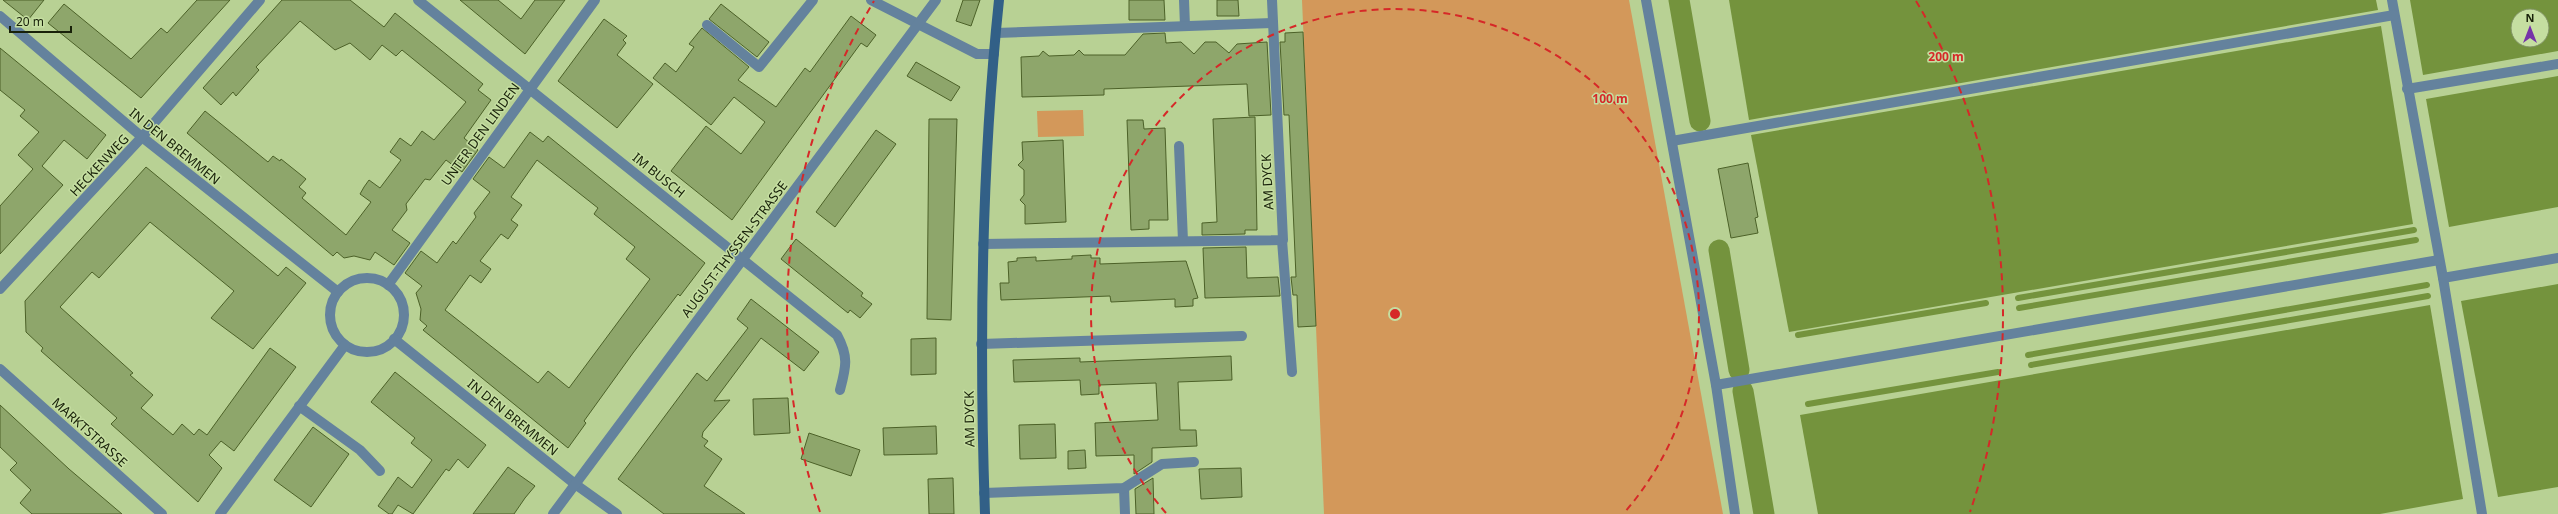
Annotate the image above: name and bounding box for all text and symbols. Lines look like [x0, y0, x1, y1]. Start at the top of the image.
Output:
scale bar [10, 8, 71, 34]
north arrow [2510, 8, 2550, 48]
text: N [2526, 10, 2534, 25]
text: 20 m [16, 13, 44, 30]
text: 200 m [1928, 48, 1964, 65]
street label: UNTER DEN LINDEN [437, 79, 523, 189]
text: 100 m [1592, 90, 1628, 107]
street label: IN DEN BREMMEN [126, 104, 224, 188]
street label: HECKENWEG [65, 130, 133, 200]
street label: IM BUSCH [629, 148, 689, 202]
street label: AM DYCK [1256, 153, 1277, 211]
street label: AUGUST-THYSSEN-STRASSE [677, 177, 791, 321]
centre of rings [1388, 307, 1402, 321]
street label: IN DEN BREMMEN [464, 375, 562, 459]
street label: AM DYCK [959, 390, 978, 447]
street label: MARKTSTRASSE [48, 393, 132, 471]

